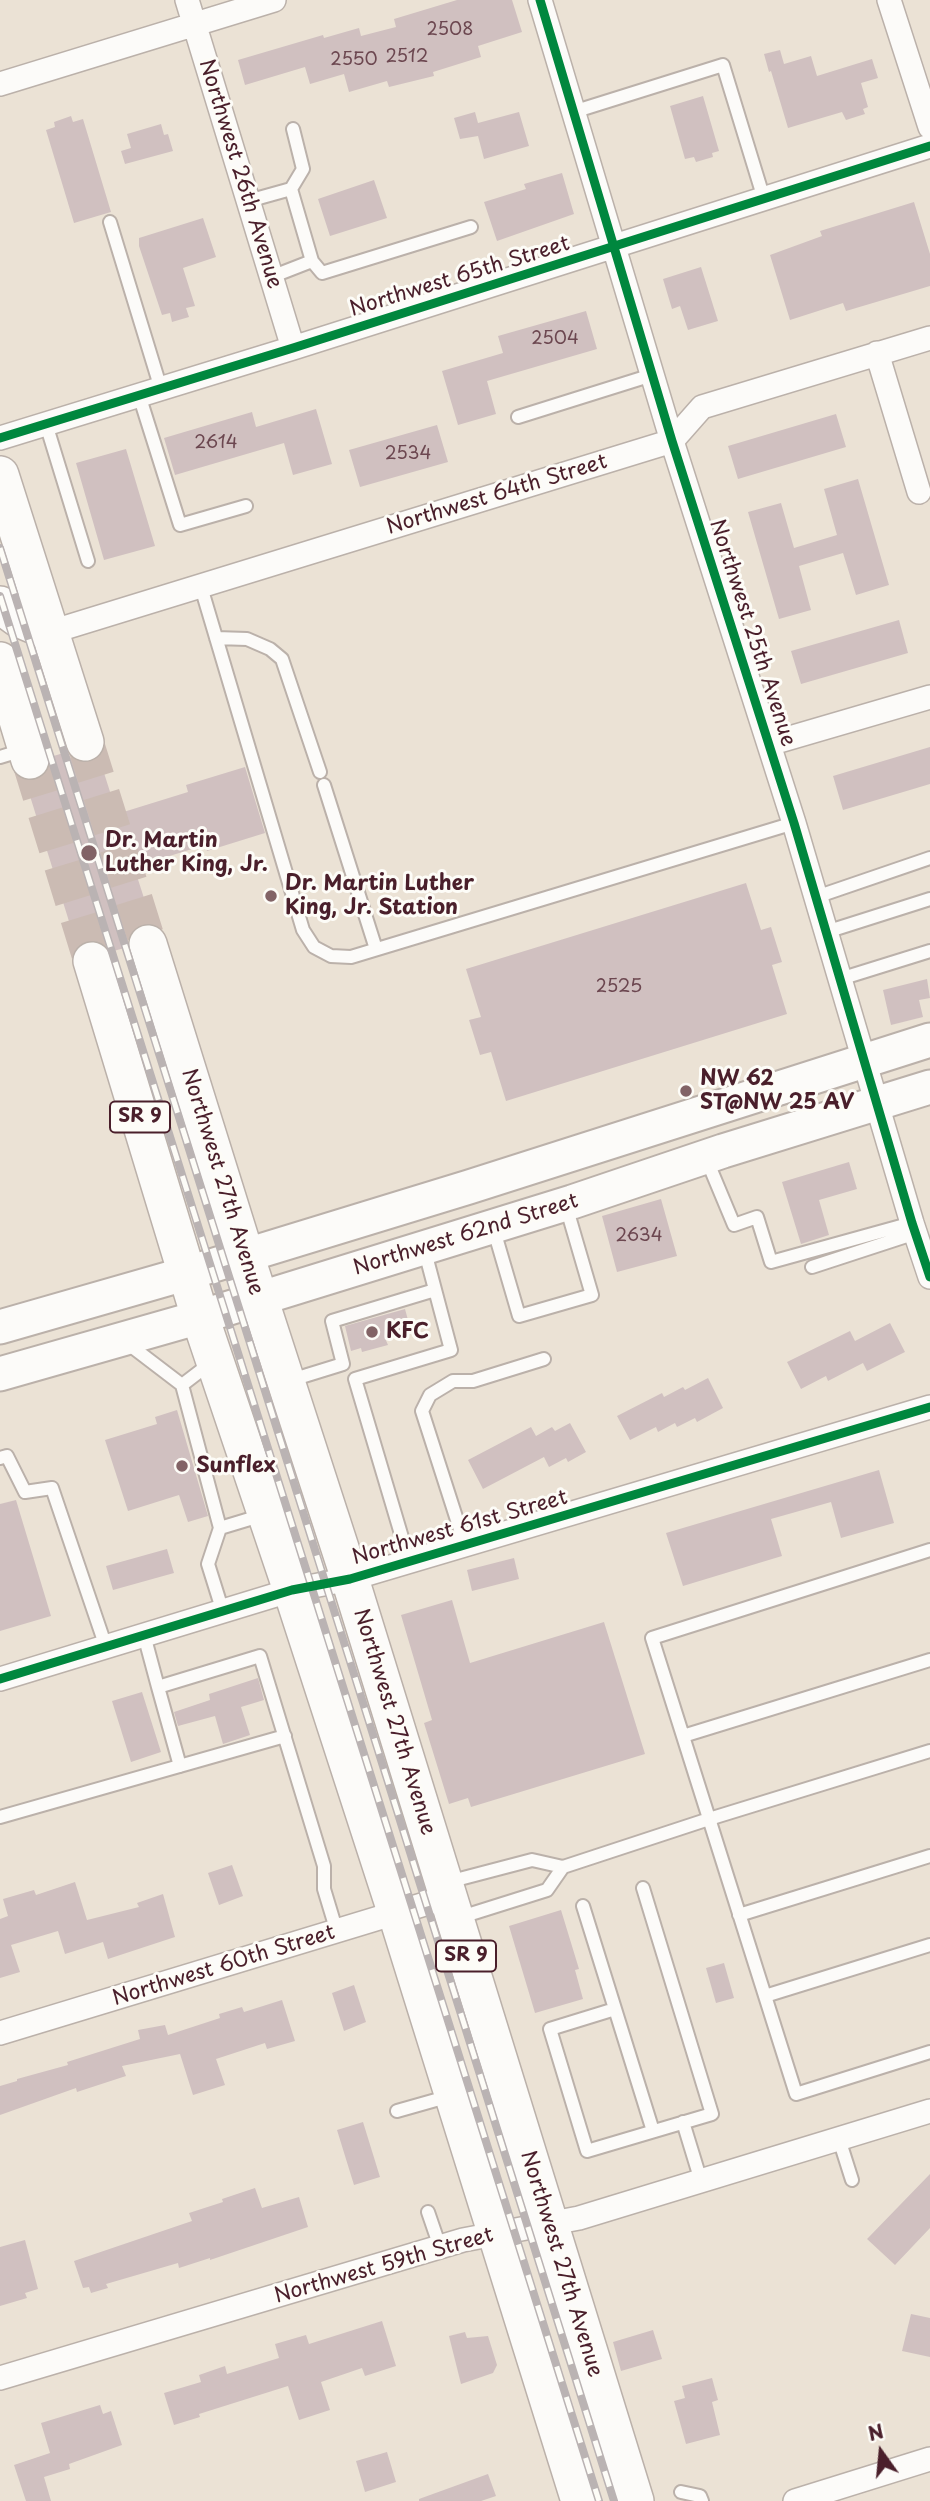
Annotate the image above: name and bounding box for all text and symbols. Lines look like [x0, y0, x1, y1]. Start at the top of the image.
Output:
house number: 2508 [427, 19, 473, 41]
house number: 2512 [385, 46, 429, 68]
house number: 2550 [330, 49, 378, 71]
street label: Northwest 26th Avenue [193, 56, 287, 292]
street label: Northwest 65th Street [347, 232, 573, 322]
house number: 2504 [531, 328, 579, 350]
house number: 2614 [194, 432, 238, 454]
house number: 2534 [385, 443, 431, 465]
street label: Northwest 64th Street [384, 449, 610, 541]
street label: Northwest 25th Avenue [703, 516, 801, 750]
place label: Dr. Martin Luther King, Jr. [105, 828, 268, 878]
marker: Dr. Martin Luther King, Jr. [79, 843, 99, 863]
place label: Dr. Martin Luther King, Jr. Station [285, 871, 474, 921]
marker: Dr. Martin Luther King, Jr. Station [263, 888, 279, 904]
house number: 2525 [596, 976, 642, 998]
street label: Northwest 27th Avenue [176, 1066, 268, 1298]
place label: NW 62 ST@NW 25 AV [700, 1066, 854, 1116]
marker: NW 62 ST@NW 25 AV [678, 1083, 694, 1099]
road number: SR 9 [110, 1102, 170, 1133]
street label: Northwest 62nd Street [350, 1189, 582, 1281]
house number: 2634 [615, 1225, 663, 1247]
place label: KFC [386, 1319, 429, 1345]
marker: KFC [364, 1324, 380, 1340]
place label: Sunflex [196, 1453, 275, 1479]
marker: Sunflex [174, 1458, 190, 1474]
street label: Northwest 61st Street [349, 1485, 571, 1571]
street label: Northwest 27th Avenue [348, 1606, 440, 1838]
street label: Northwest 60th Street [110, 1920, 338, 2012]
road number: SR 9 [436, 1940, 496, 1972]
street label: Northwest 27th Avenue [515, 2148, 607, 2380]
street label: Northwest 59th Street [272, 2223, 496, 2309]
text: N [865, 2416, 886, 2447]
north arrow [846, 2417, 916, 2487]

